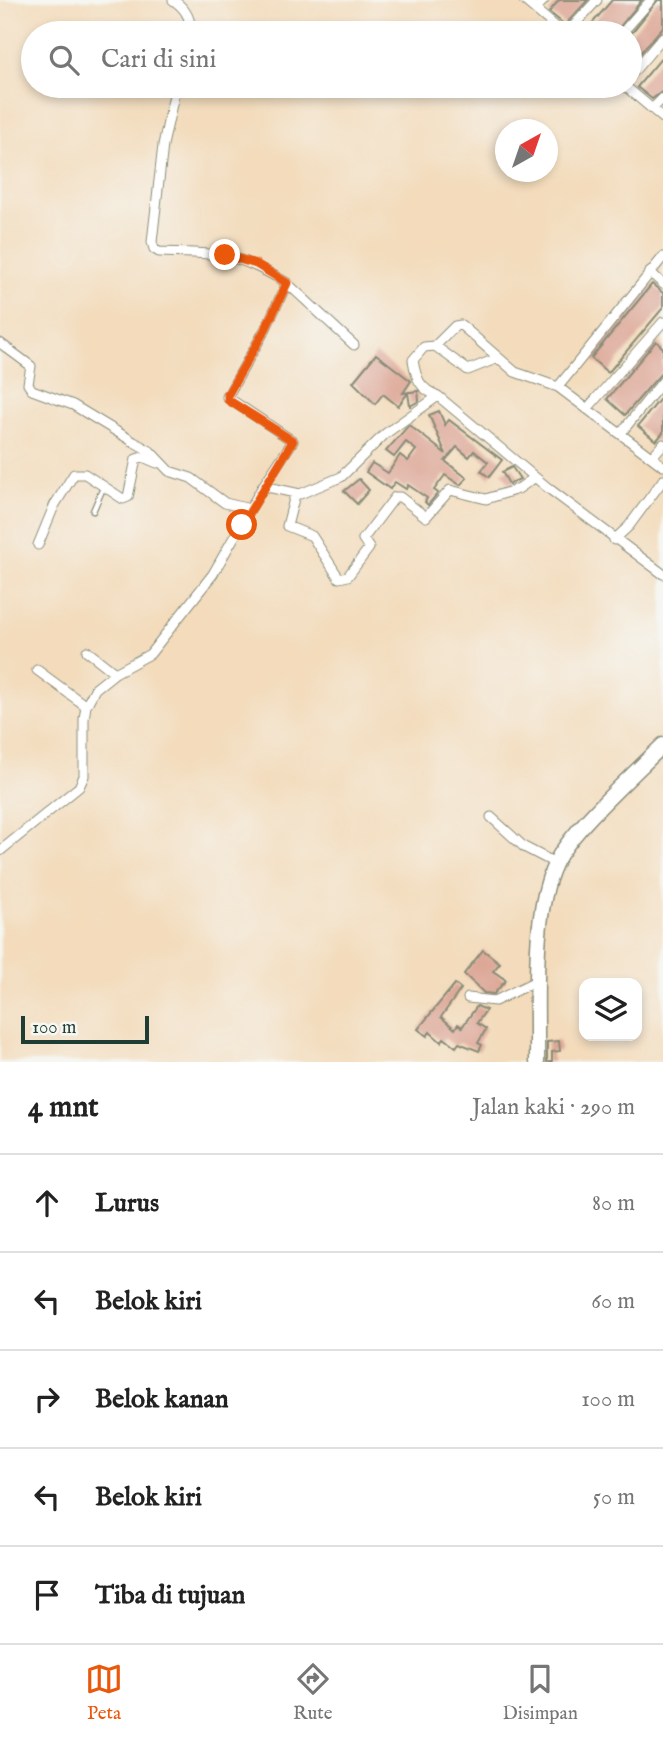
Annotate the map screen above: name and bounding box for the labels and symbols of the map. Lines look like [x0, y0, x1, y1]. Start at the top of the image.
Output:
north arrow [495, 119, 558, 182]
route end [209, 239, 240, 270]
route start [226, 509, 257, 540]
scale bar [21, 1013, 149, 1045]

